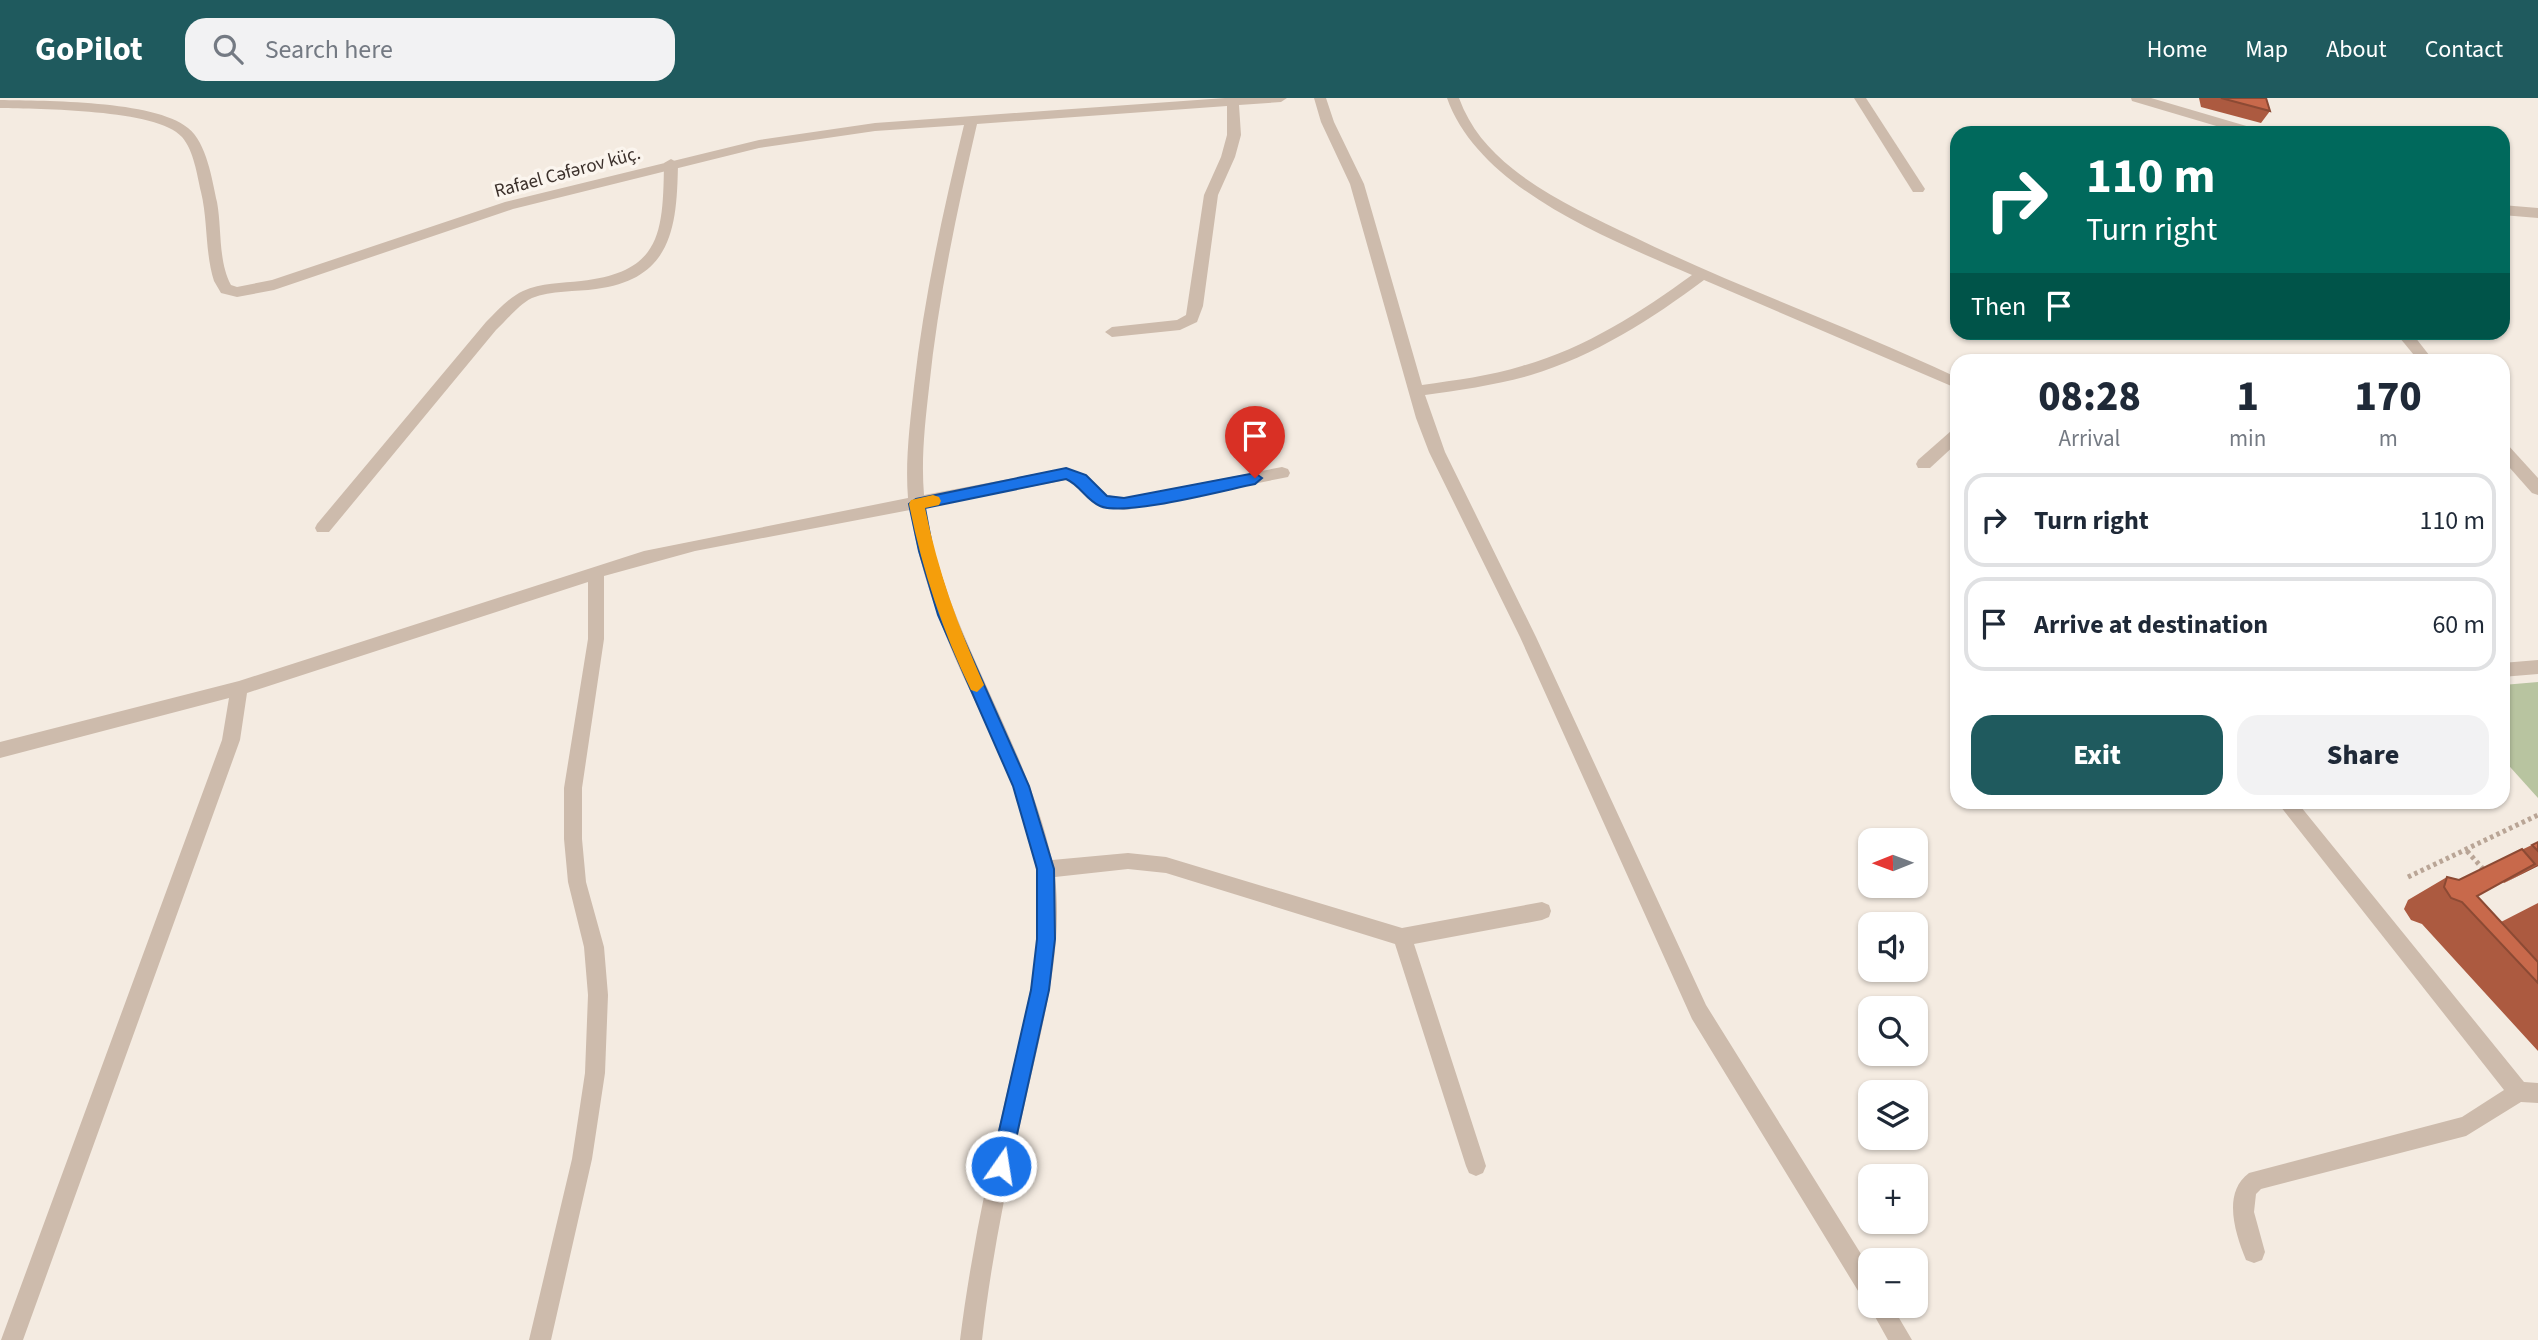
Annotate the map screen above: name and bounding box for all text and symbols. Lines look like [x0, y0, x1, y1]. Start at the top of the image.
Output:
search box [185, 18, 675, 81]
text: GoPilot [35, 26, 143, 73]
icon: search [209, 30, 247, 68]
text: Search here [265, 31, 393, 68]
text: Home [2147, 32, 2207, 67]
text: Map [2245, 32, 2288, 67]
text: About [2326, 32, 2387, 67]
text: Contact [2425, 32, 2503, 67]
street label: Rafael Cəfərov küç. [491, 140, 644, 205]
text: 110 m [2086, 142, 2215, 212]
icon: right [1971, 154, 2062, 245]
text: Turn right [2086, 207, 2217, 253]
icon: arrive [2040, 287, 2078, 325]
text: Then [1971, 288, 2026, 325]
text: 08:28 [2038, 367, 2141, 427]
text: 1 [2236, 367, 2259, 427]
text: 170 [2355, 367, 2422, 427]
pin [1225, 406, 1285, 478]
icon: arrive [1236, 417, 1274, 455]
text: Arrival [2059, 422, 2120, 455]
text: min [2229, 422, 2266, 455]
text: m [2379, 422, 2398, 455]
icon: right [1975, 501, 2013, 539]
text: Turn right [2034, 502, 2149, 539]
text: 110 m [2419, 502, 2485, 539]
icon: arrive [1975, 605, 2013, 643]
text: Arrive at destination [2034, 606, 2268, 643]
text: 60 m [2432, 606, 2485, 643]
button: Exit [1971, 715, 2223, 795]
button: Share [2237, 715, 2489, 795]
north arrow [1858, 828, 1928, 898]
map controls [1858, 828, 1928, 1318]
button: sound [1858, 912, 1928, 982]
button: search [1858, 996, 1928, 1066]
button: layers [1858, 1080, 1928, 1150]
position arrow [964, 1129, 1038, 1203]
button: + [1858, 1164, 1928, 1234]
button: − [1858, 1248, 1928, 1318]

